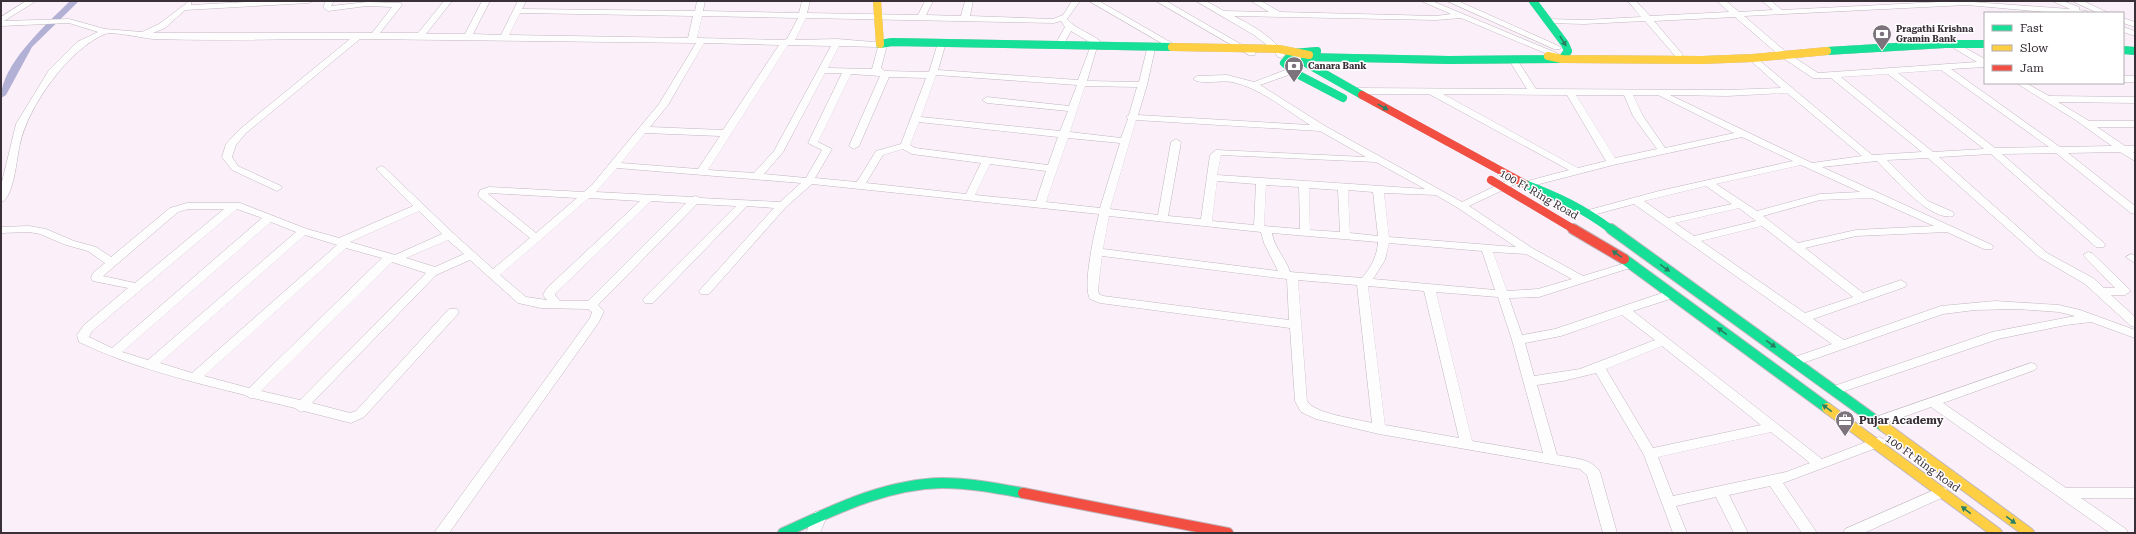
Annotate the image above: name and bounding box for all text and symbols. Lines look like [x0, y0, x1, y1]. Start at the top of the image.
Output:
legend [1984, 12, 2124, 84]
text: Fast [2020, 21, 2044, 35]
bank icon: Pragathi Krishna Gramin Bank [1871, 23, 1893, 51]
place label: Pragathi Krishna Gramin Bank [1896, 24, 1974, 44]
one-way arrow [1559, 35, 1566, 47]
text: Slow [2020, 41, 2048, 55]
bank icon: Canara Bank [1283, 55, 1305, 83]
place label: Canara Bank [1308, 61, 1367, 71]
text: Jam [2020, 61, 2044, 75]
one-way arrow [1377, 103, 1389, 110]
street label: 100 Ft Ring Road [1497, 167, 1581, 222]
one-way arrow [1612, 250, 1623, 258]
one-way arrow [1660, 264, 1671, 272]
one-way arrow [1717, 327, 1728, 335]
one-way arrow [1766, 340, 1776, 348]
one-way arrow [1822, 404, 1832, 412]
office icon: Pujar Academy [1834, 409, 1856, 437]
place label: Pujar Academy [1859, 414, 1944, 427]
street label: 100 Ft Ring Road [1883, 432, 1963, 495]
one-way arrow [1960, 506, 1971, 514]
one-way arrow [2006, 516, 2017, 524]

